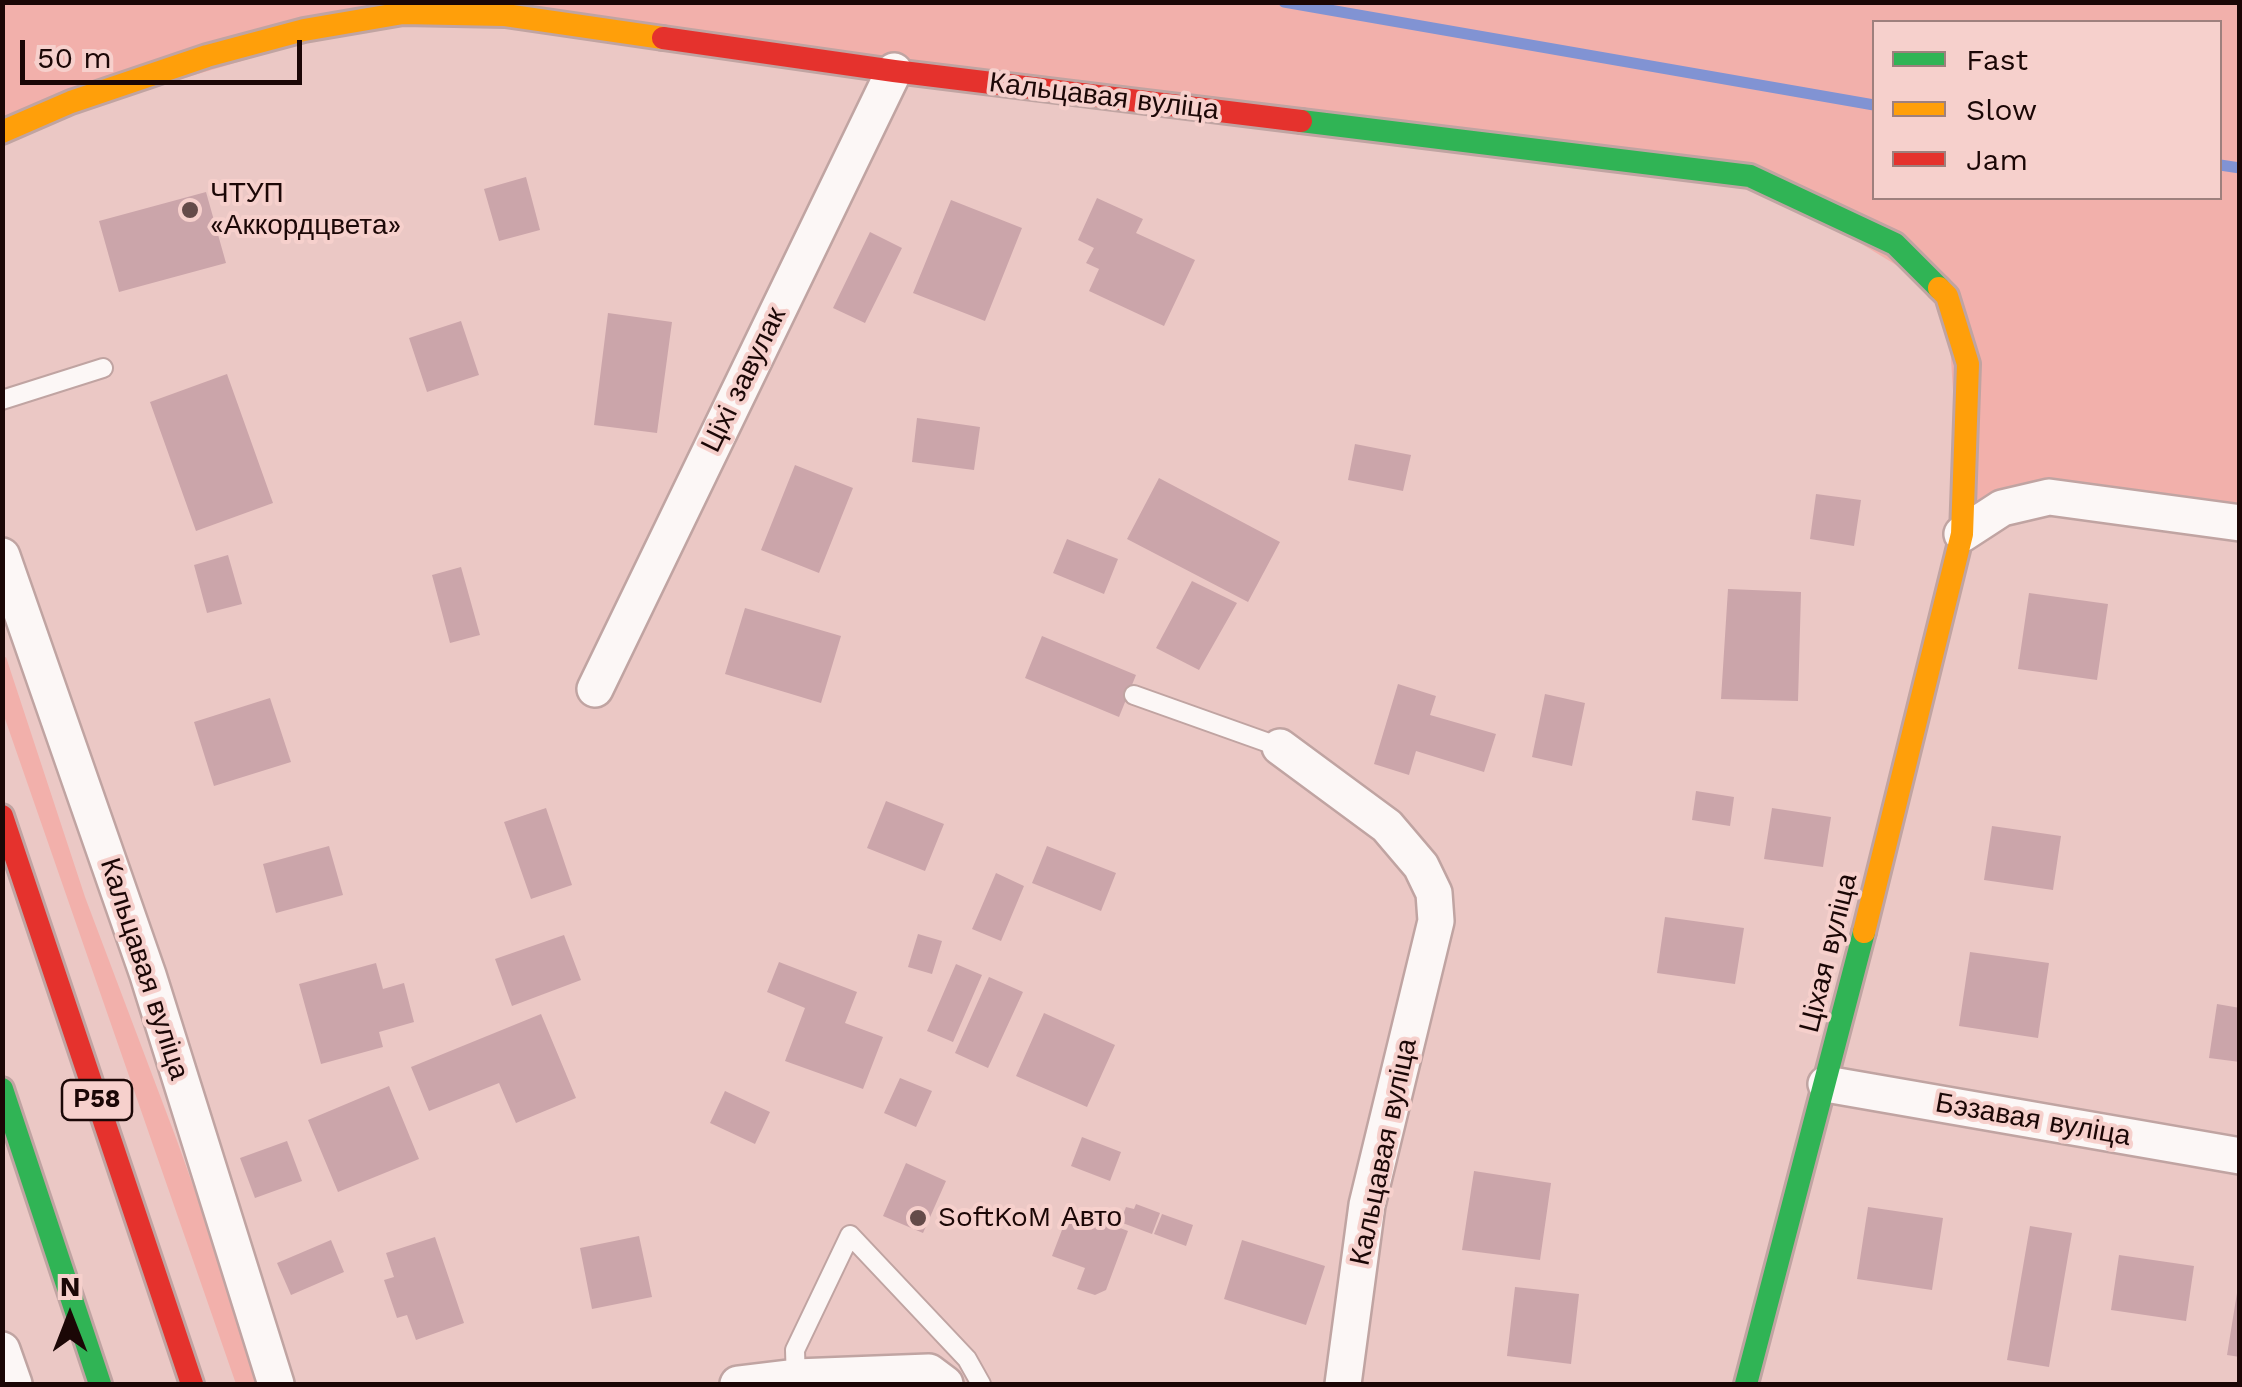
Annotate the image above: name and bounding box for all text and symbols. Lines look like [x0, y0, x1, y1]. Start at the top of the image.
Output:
scale bar [25, 20, 308, 82]
legend [1872, 20, 2222, 200]
text: 50 m [37, 40, 112, 75]
text: Fast [1966, 42, 2028, 77]
street label: Кальцавая вуліца [987, 66, 1221, 128]
text: Slow [1966, 92, 2037, 127]
text: Jam [1966, 142, 2028, 177]
place label: ЧТУП «Аккордцвета» [210, 177, 401, 243]
marker: ЧТУП «Аккордцвета» [179, 199, 201, 221]
street label: Ціхі завулак [695, 302, 793, 458]
street label: Кальцавая вуліца [92, 854, 196, 1084]
street label: Ціхая вуліца [1793, 870, 1865, 1036]
street label: Кальцавая вуліца [1344, 1035, 1424, 1269]
road number: Р58 [62, 1080, 132, 1120]
street label: Бэзавая вуліца [1933, 1086, 2133, 1154]
place label: SoftKoM Авто [938, 1201, 1122, 1235]
marker: SoftKoM Авто [907, 1207, 929, 1229]
north arrow [20, 1267, 120, 1367]
text: N [60, 1270, 80, 1303]

